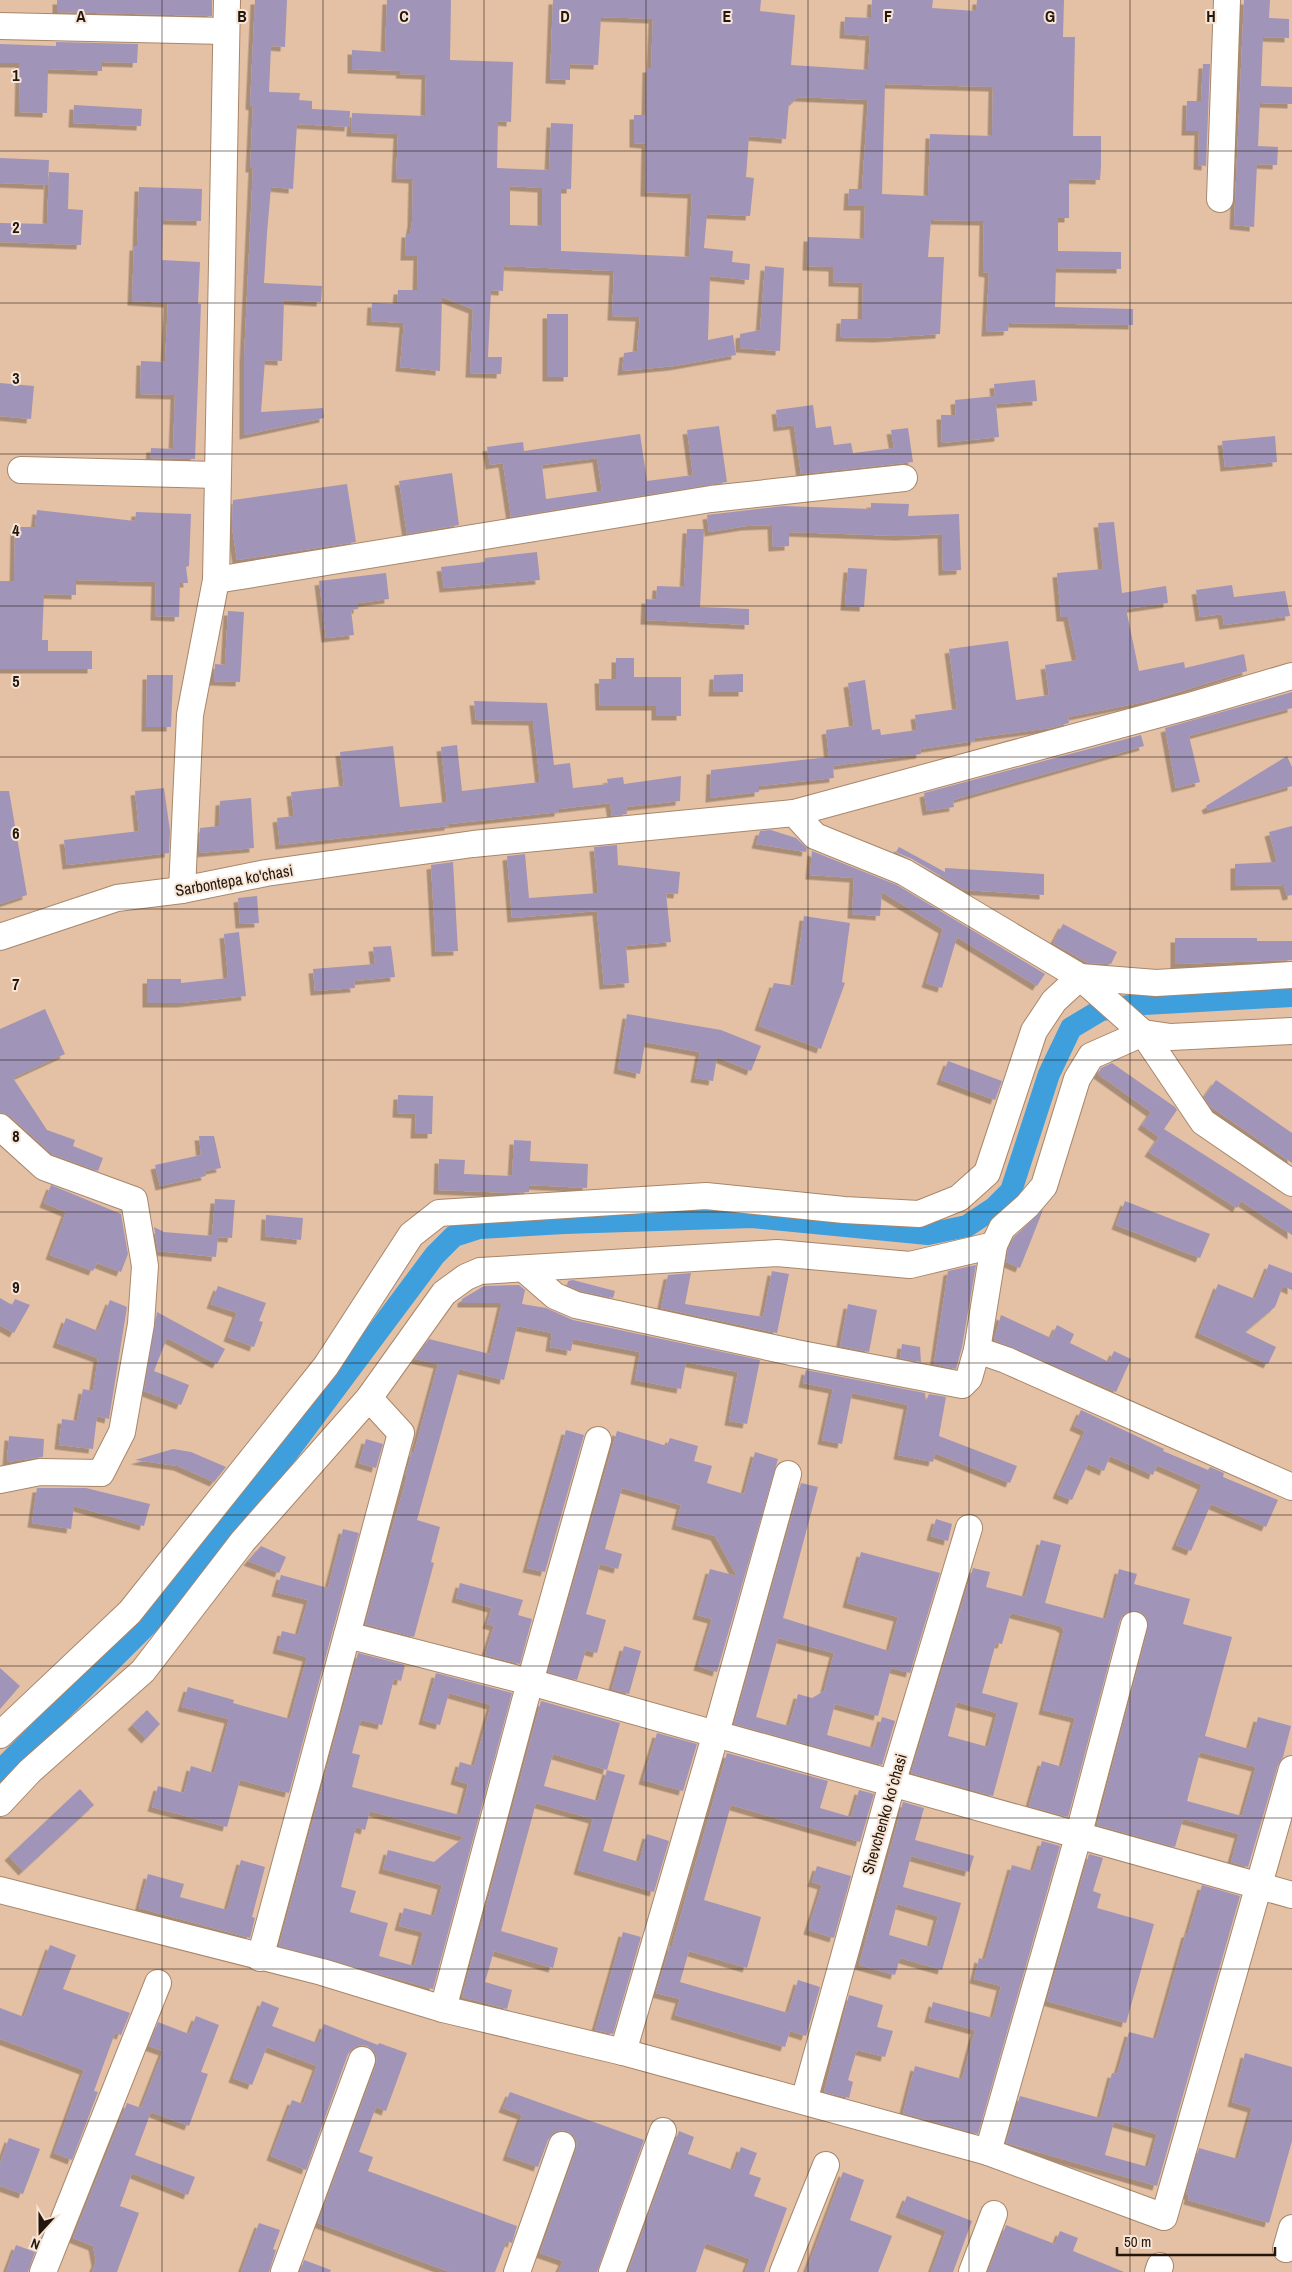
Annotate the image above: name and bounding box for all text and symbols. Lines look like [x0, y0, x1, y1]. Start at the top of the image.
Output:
text: A [76, 5, 86, 27]
text: B [237, 5, 247, 27]
text: C [399, 5, 409, 27]
text: D [560, 5, 570, 27]
text: E [723, 5, 732, 27]
text: F [884, 5, 892, 27]
text: G [1045, 5, 1055, 27]
text: H [1206, 5, 1216, 27]
text: 1 [12, 64, 20, 86]
text: 2 [12, 216, 20, 238]
text: 3 [12, 367, 20, 389]
text: 4 [12, 519, 20, 541]
text: 5 [12, 670, 20, 692]
text: 6 [12, 822, 20, 844]
street label: Sarbontepa ko'chasi [173, 859, 295, 901]
text: 7 [12, 973, 20, 995]
text: 8 [12, 1125, 20, 1147]
text: 9 [12, 1276, 20, 1298]
street label: Shevchenko koʻchasi [856, 1751, 912, 1877]
north arrow [15, 2207, 65, 2257]
scale bar [1117, 2224, 1274, 2256]
text: 50 m [1124, 2231, 1151, 2252]
text: N [28, 2234, 42, 2254]

